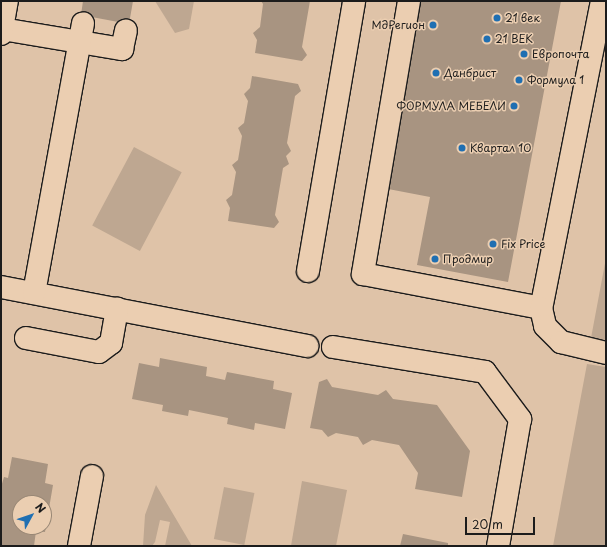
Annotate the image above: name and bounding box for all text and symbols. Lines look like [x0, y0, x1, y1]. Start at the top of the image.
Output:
place label: 21 век [505, 11, 540, 25]
marker: 21 век [492, 13, 502, 23]
place label: МдРегион [372, 18, 425, 32]
marker: МдРегион [428, 20, 438, 30]
place label: 21 ВЕК [495, 32, 533, 46]
marker: 21 ВЕК [482, 34, 492, 44]
place label: Европочта [532, 47, 589, 61]
marker: Европочта [519, 49, 529, 59]
place label: Данбрист [444, 66, 496, 80]
marker: Данбрист [431, 68, 441, 78]
place label: Формула 1 [527, 73, 585, 87]
marker: Формула 1 [514, 75, 524, 85]
place label: ФОРМУЛА МЕБЕЛИ [396, 99, 506, 113]
marker: ФОРМУЛА МЕБЕЛИ [509, 101, 519, 111]
place label: Квартал 10 [470, 141, 531, 155]
marker: Квартал 10 [457, 143, 467, 153]
place label: Fix Price [501, 237, 545, 251]
marker: Fix Price [488, 239, 498, 249]
place label: Продмир [443, 252, 493, 266]
marker: Продмир [430, 254, 440, 264]
north arrow [12, 495, 52, 535]
text: N [31, 499, 50, 516]
scale bar [467, 509, 537, 535]
text: 20 m [472, 515, 503, 533]

